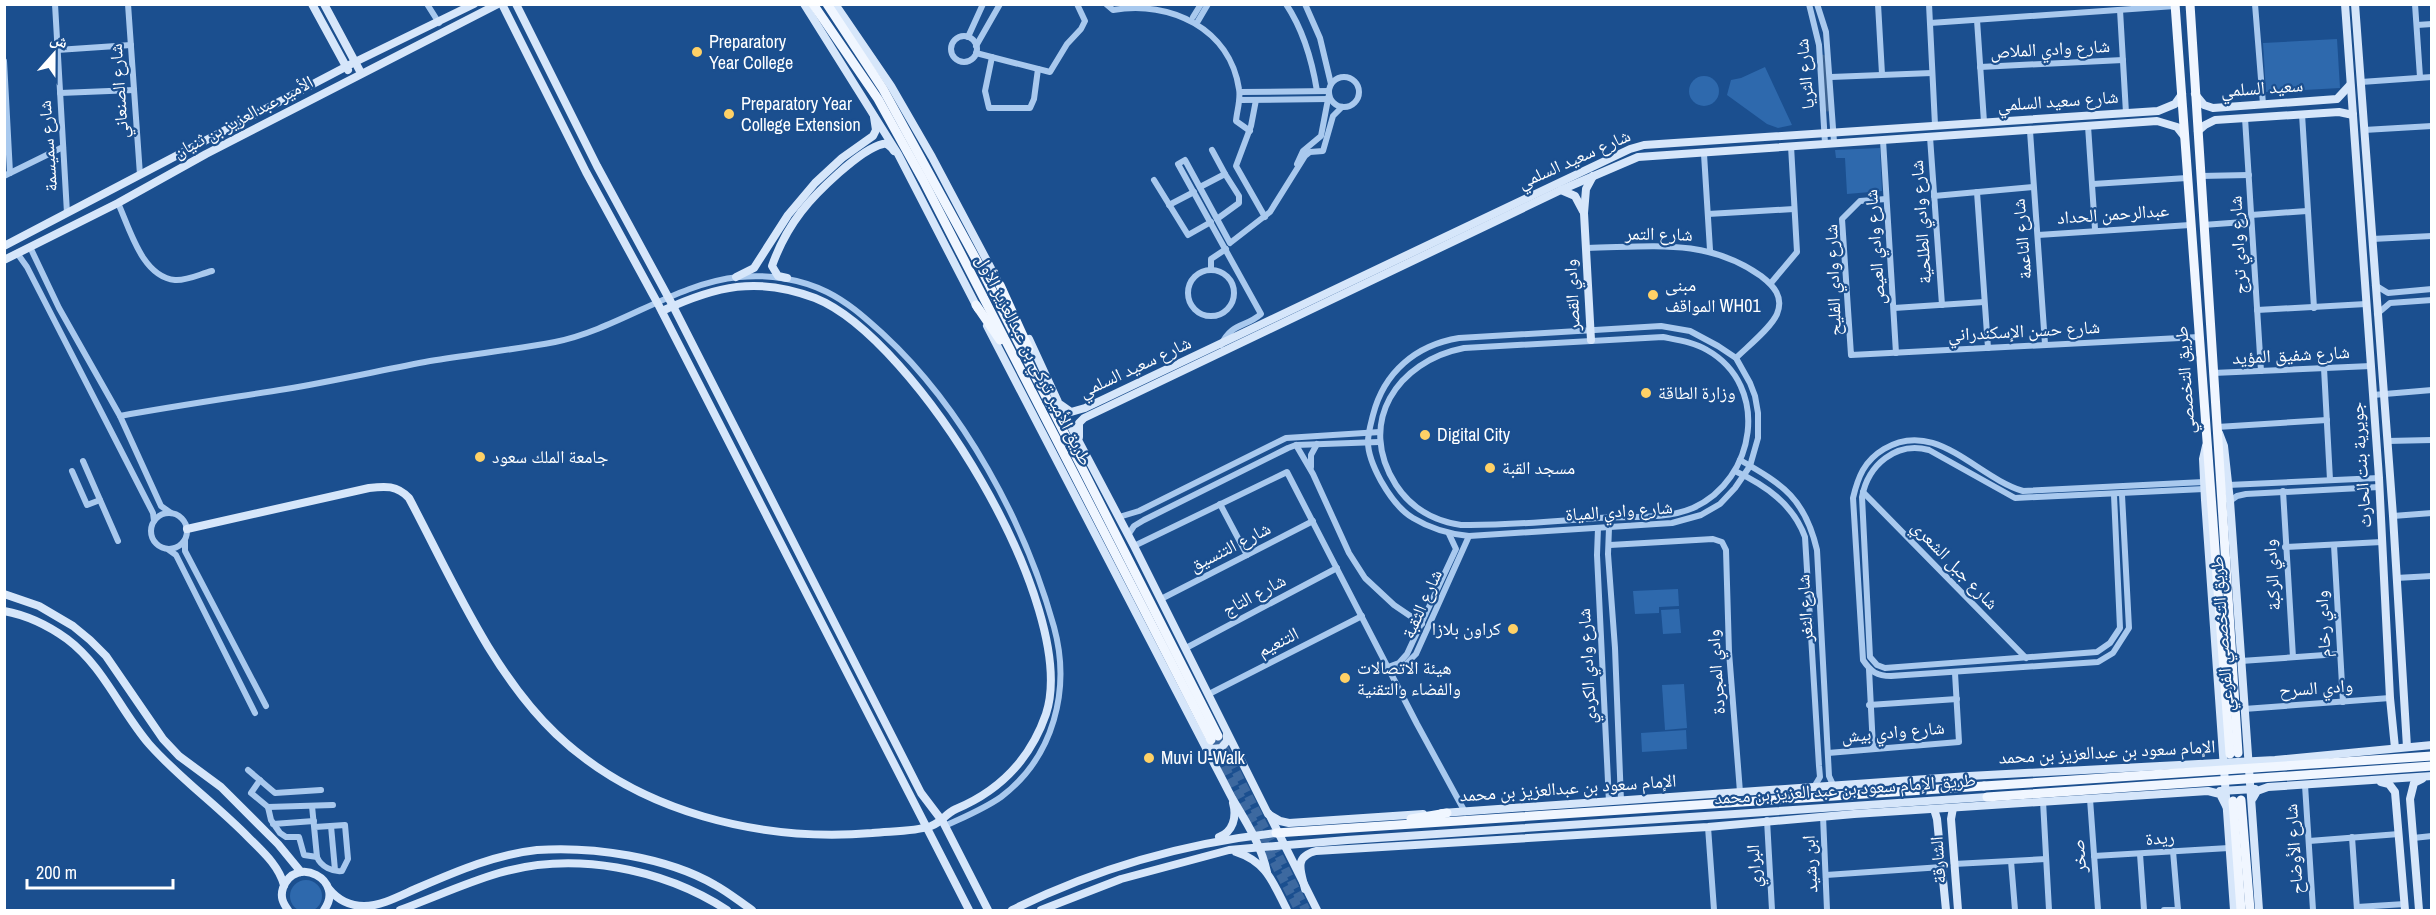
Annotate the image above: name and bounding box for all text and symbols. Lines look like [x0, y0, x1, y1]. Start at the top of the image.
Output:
north arrow [24, 24, 84, 84]
text: ش [48, 27, 71, 53]
place label: Preparatory Year College [709, 29, 793, 75]
street label: شارع وادي الملاص [1989, 33, 2111, 67]
street label: شارع الثريا [1789, 38, 1820, 110]
street label: شارع الصنعاني [103, 43, 137, 139]
marker: Preparatory Year College [690, 45, 704, 59]
street label: الأمير عبدالعزيز بن ثنيان [168, 69, 317, 164]
street label: سعيد السلمي [2220, 72, 2304, 105]
street label: شارع سعيد السلمي [1997, 84, 2119, 120]
place label: Preparatory Year College Extension [741, 91, 861, 137]
street label: شارع سميسمة [32, 99, 63, 193]
marker: Preparatory Year College Extension [722, 107, 736, 121]
street label: شارع سعيد السلمي [1513, 123, 1635, 197]
street label: شارع وادي الطلحية [1904, 159, 1940, 285]
street label: شارع وادي العيص [1858, 188, 1894, 306]
street label: شارع وادي ترج [2222, 195, 2255, 295]
street label: عبدالرحمن الحداد [2056, 197, 2170, 230]
street label: شارع الناعمة [2006, 198, 2037, 280]
street label: شارع التمر [1624, 220, 1693, 247]
street label: شارع وادي الفليح [1818, 224, 1850, 336]
street label: طريق الأمير تركي بن عبدالعزيز الأول [968, 250, 1099, 471]
street label: وادي القصر [1557, 258, 1588, 332]
place label: مبنى المواقف WH01 [1665, 272, 1761, 318]
marker: مبنى المواقف WH01 [1646, 288, 1660, 302]
street label: شارع حسن الإسكندراني [1947, 314, 2101, 350]
street label: طريق التخصصي [2168, 325, 2203, 435]
street label: شارع سعيد السلمي [1075, 330, 1196, 406]
street label: شارع شفيق المؤيد [2231, 339, 2351, 370]
place label: وزارة الطاقة [1658, 380, 1736, 405]
marker: وزارة الطاقة [1639, 386, 1653, 400]
street label: جويرية بنت الحارث [2344, 401, 2377, 529]
place label: Digital City [1437, 422, 1511, 447]
marker: Digital City [1418, 428, 1432, 442]
place label: جامعة الملك سعود [492, 444, 608, 469]
marker: جامعة الملك سعود [473, 450, 487, 464]
place label: مسجد القبة [1502, 455, 1575, 480]
marker: مسجد القبة [1483, 461, 1497, 475]
street label: شارع وادي المياة [1564, 494, 1674, 529]
street label: شارع جبل الشعري [1904, 514, 2005, 617]
street label: شارع التنسيق [1185, 515, 1275, 578]
street label: وادي الركبة [2257, 538, 2289, 612]
street label: طريق التخصصي الفرعي [2204, 555, 2242, 713]
street label: شارع الثقبة [1395, 565, 1448, 642]
street label: شارع التاج [1217, 567, 1290, 622]
street label: شارع الثغر [1790, 574, 1819, 643]
street label: وادي رخام [2308, 590, 2339, 658]
street label: شارع وادي الكردي [1571, 607, 1605, 725]
place label: كراون بلازا [1432, 616, 1502, 641]
street label: التنعيم [1253, 621, 1303, 663]
marker: كراون بلازا [1506, 622, 1520, 636]
street label: وادي المجردة [1700, 629, 1734, 715]
place label: هيئة الاتصالات والفضاء والتقنية [1357, 655, 1461, 701]
marker: هيئة الاتصالات والفضاء والتقنية [1338, 671, 1352, 685]
street label: وادي السرح [2278, 672, 2354, 705]
street label: شارع وادي بيش [1840, 715, 1946, 751]
street label: الإمام سعود بن عبدالعزيز بن محمد [1998, 733, 2216, 770]
place label: Muvi U-Walk [1161, 745, 1246, 770]
marker: Muvi U-Walk [1142, 751, 1156, 765]
street label: الإمام سعود بن عبدالعزيز بن محمد [1459, 767, 1677, 808]
street label: طريق الإمام سعود بن عبد العزيز بن محمد [1713, 767, 1977, 810]
street label: شارع الأوضاح [2278, 803, 2309, 895]
street label: ريدة [2144, 824, 2176, 851]
street label: ابن رشيد [1796, 835, 1823, 893]
street label: الشارقة [1923, 836, 1952, 884]
street label: صخر [2065, 838, 2092, 875]
street label: البراري [1740, 844, 1770, 888]
scale bar [27, 852, 172, 890]
text: 200 m [36, 860, 77, 885]

